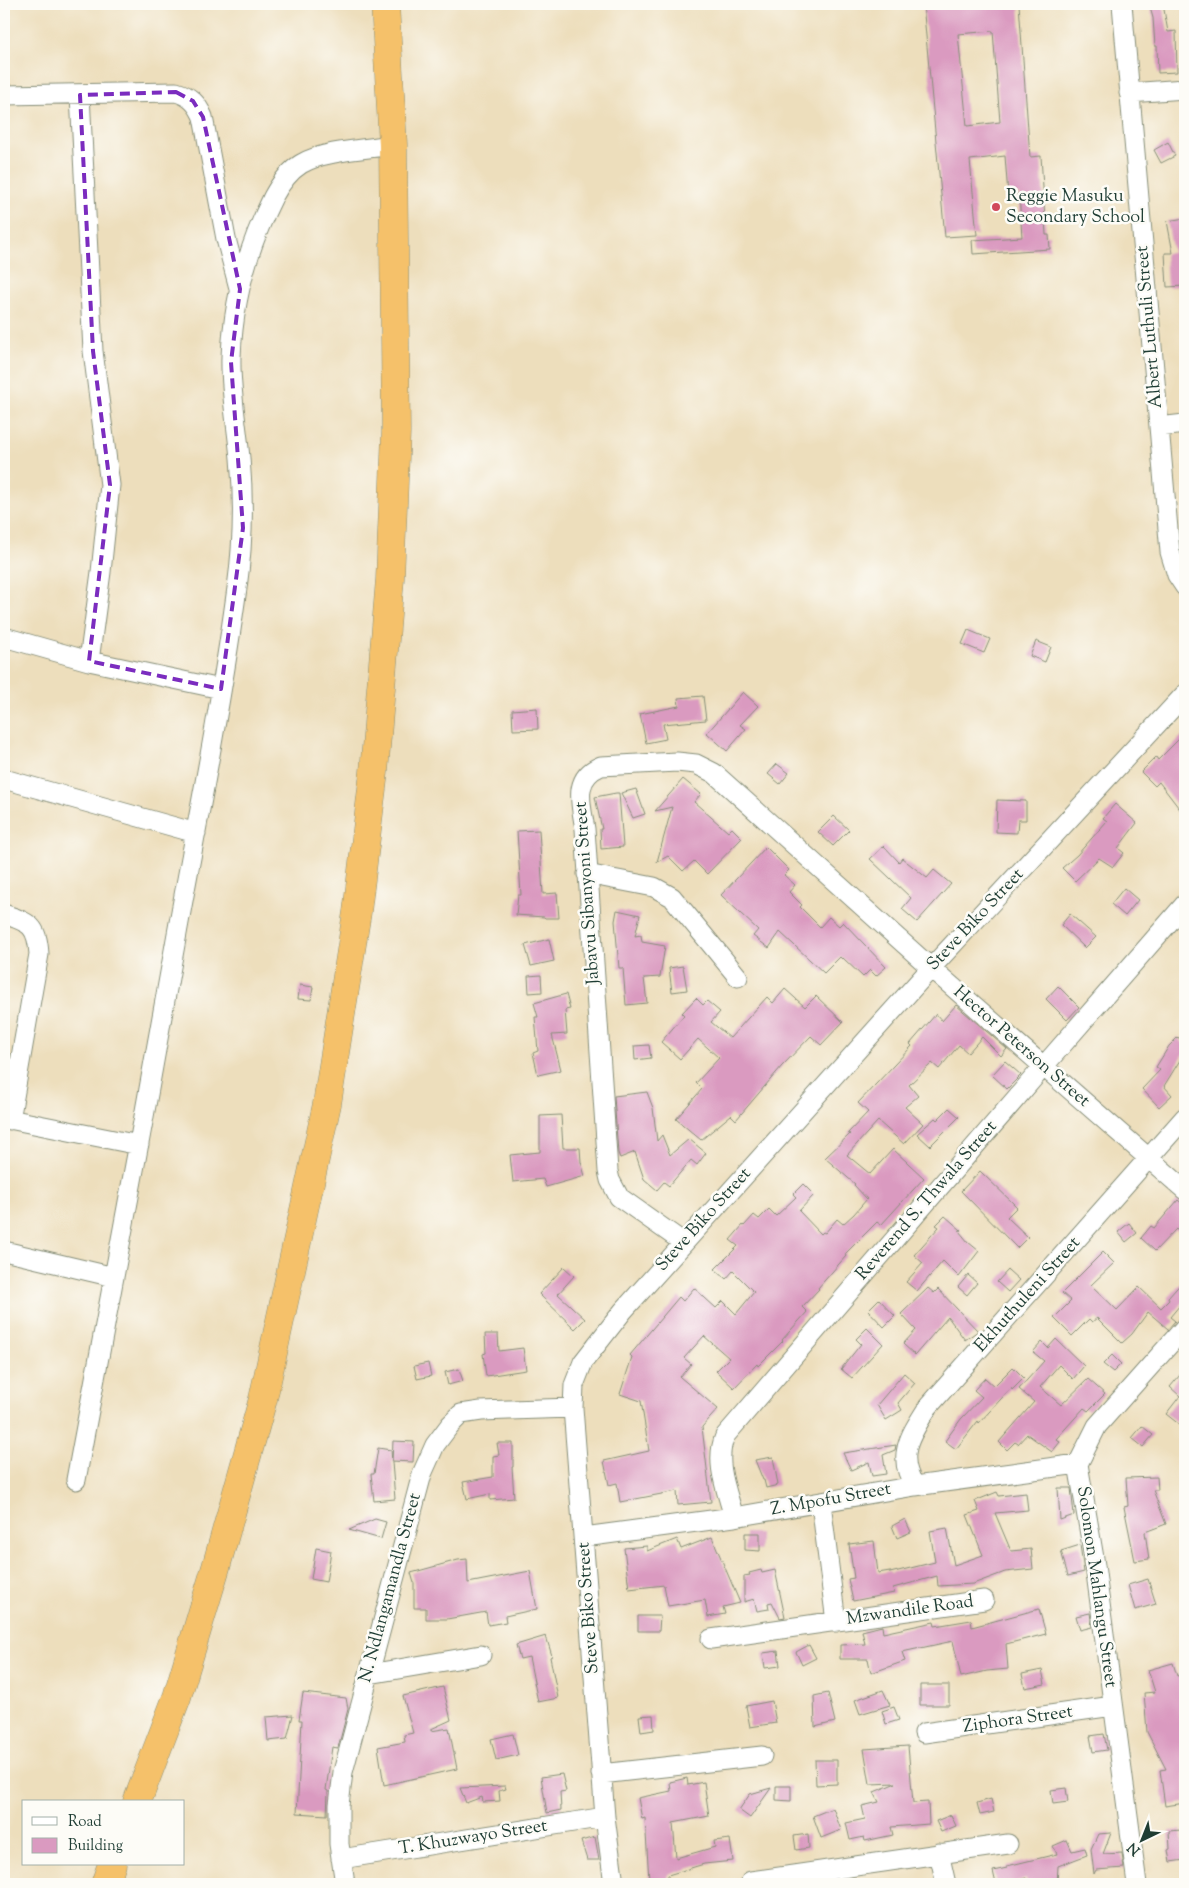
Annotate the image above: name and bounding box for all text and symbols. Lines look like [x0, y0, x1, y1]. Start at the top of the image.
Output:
place label: Reggie Masuku Secondary School [1006, 184, 1145, 231]
marker: Reggie Masuku Secondary School [990, 201, 1002, 213]
street label: Albert Luthuli Street [1130, 245, 1170, 409]
street label: Jabavu Sibanyoni Street [569, 801, 607, 986]
street label: Steve Biko Street [921, 863, 1031, 977]
street label: Hector Peterson Street [947, 980, 1095, 1114]
street label: Reverend S. Thwala Street [850, 1115, 1004, 1287]
street label: Steve Biko Street [650, 1162, 758, 1278]
street label: Ekhuthuleni Street [969, 1231, 1087, 1359]
street label: Z. Mpofu Street [769, 1477, 893, 1523]
street label: Solomon Mahlangu Street [1069, 1485, 1123, 1689]
street label: N. Ndlangamandla Street [353, 1490, 429, 1686]
street label: Steve Biko Street [571, 1541, 607, 1675]
street label: Mzwandile Road [845, 1589, 975, 1633]
street label: Ziphora Street [961, 1699, 1075, 1741]
legend [22, 1800, 185, 1866]
text: Road [68, 1812, 102, 1833]
street label: T. Khuzwayo Street [397, 1813, 549, 1863]
north arrow [1116, 1816, 1166, 1866]
text: Building [68, 1836, 123, 1857]
text: N [1124, 1837, 1145, 1859]

